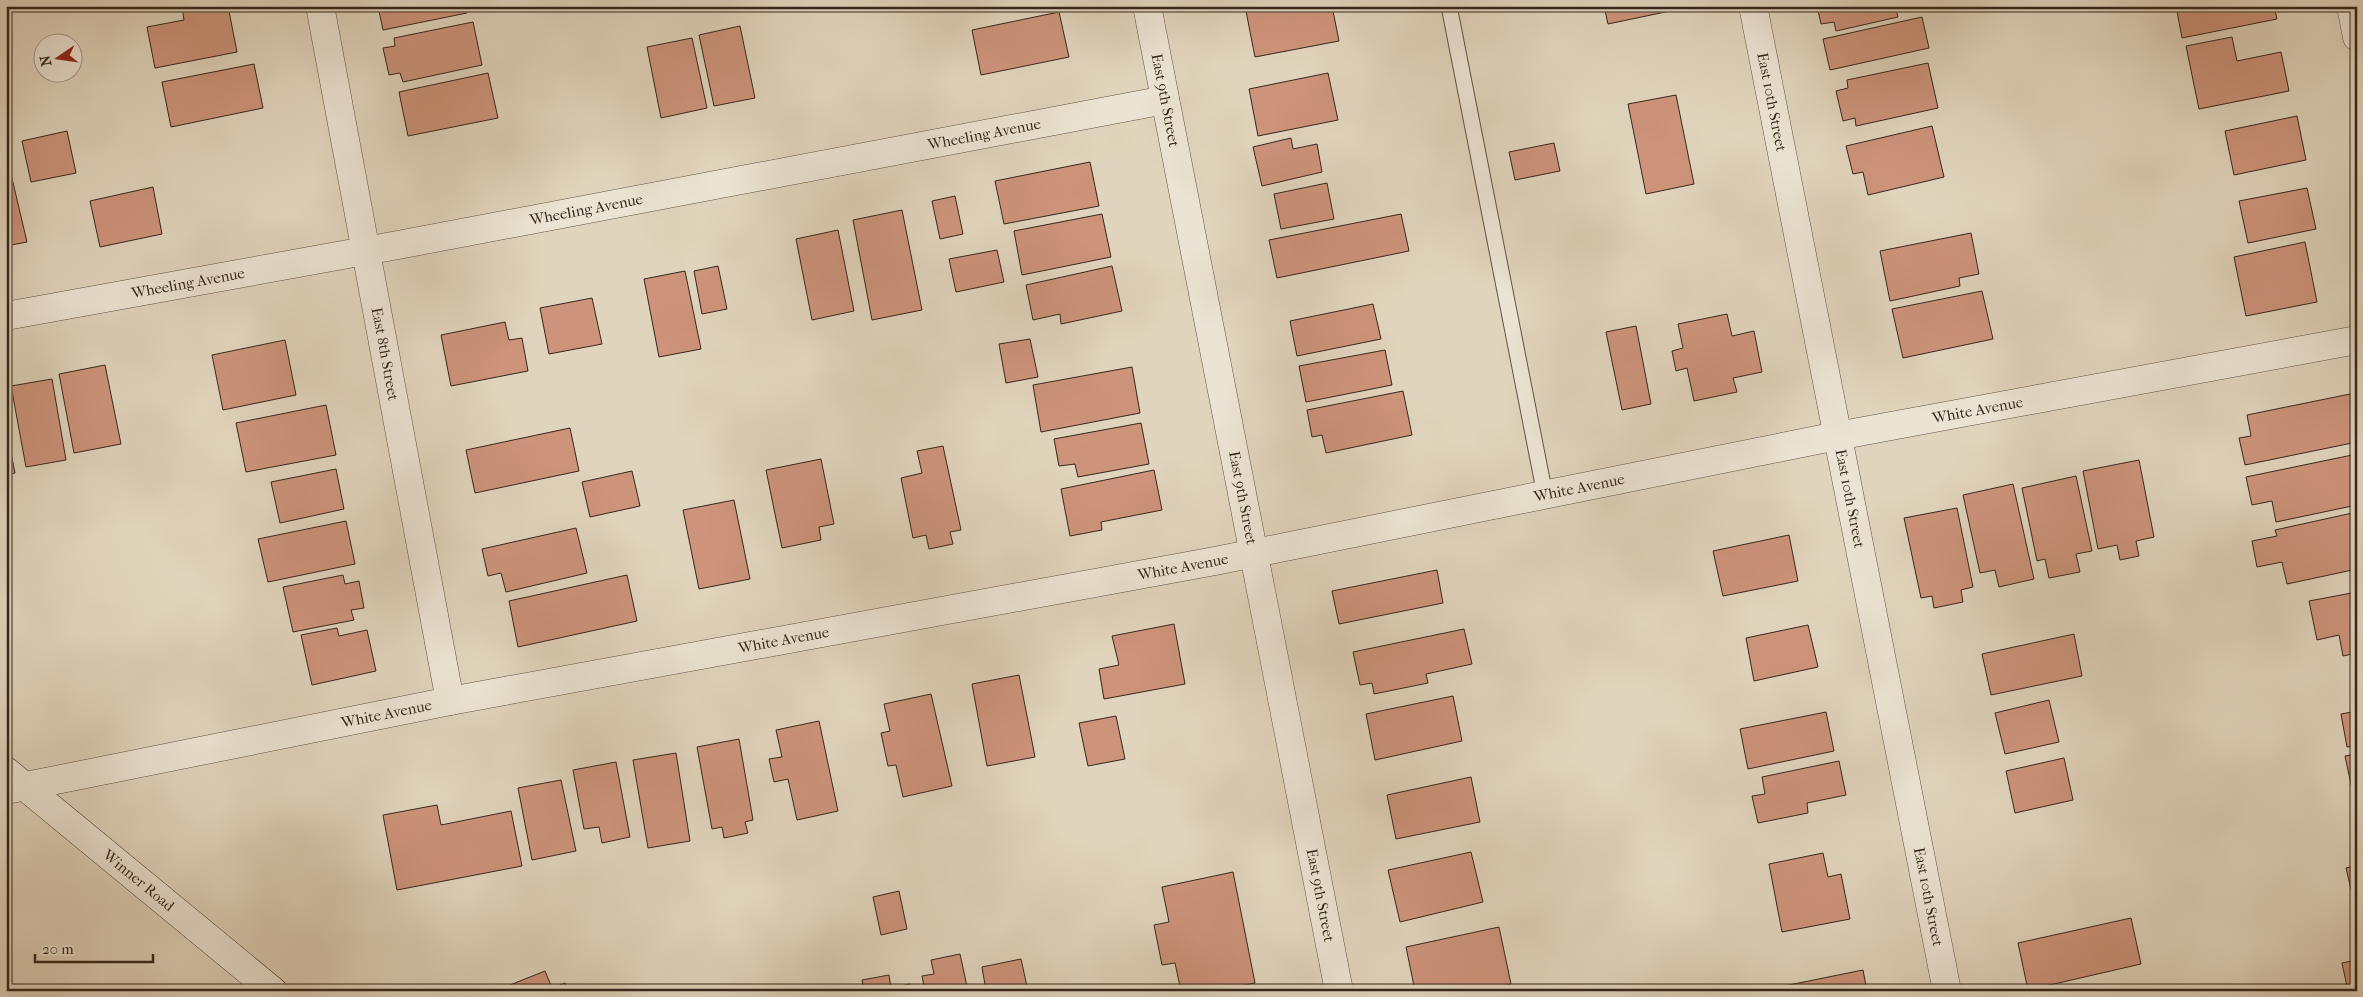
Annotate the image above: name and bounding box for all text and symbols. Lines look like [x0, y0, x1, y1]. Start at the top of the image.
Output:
north arrow [32, 32, 82, 82]
street label: East 10th Street [1753, 51, 1791, 154]
street label: East 9th Street [1147, 52, 1183, 149]
text: N [36, 53, 55, 68]
street label: Wheeling Avenue [925, 115, 1043, 154]
street label: Wheeling Avenue [527, 190, 645, 229]
street label: Wheeling Avenue [129, 264, 247, 302]
street label: East 8th Street [368, 306, 403, 403]
street label: White Avenue [1930, 393, 2025, 427]
street label: East 10th Street [1831, 448, 1869, 550]
street label: East 9th Street [1225, 450, 1261, 547]
street label: White Avenue [1531, 470, 1627, 506]
street label: White Avenue [1135, 549, 1231, 584]
street label: White Avenue [736, 623, 831, 657]
street label: White Avenue [339, 696, 434, 732]
street label: Winner Road [99, 845, 179, 915]
street label: East 10th Street [1910, 846, 1947, 949]
street label: East 9th Street [1302, 847, 1338, 944]
scale bar [35, 932, 152, 964]
text: 20 m [42, 940, 74, 958]

